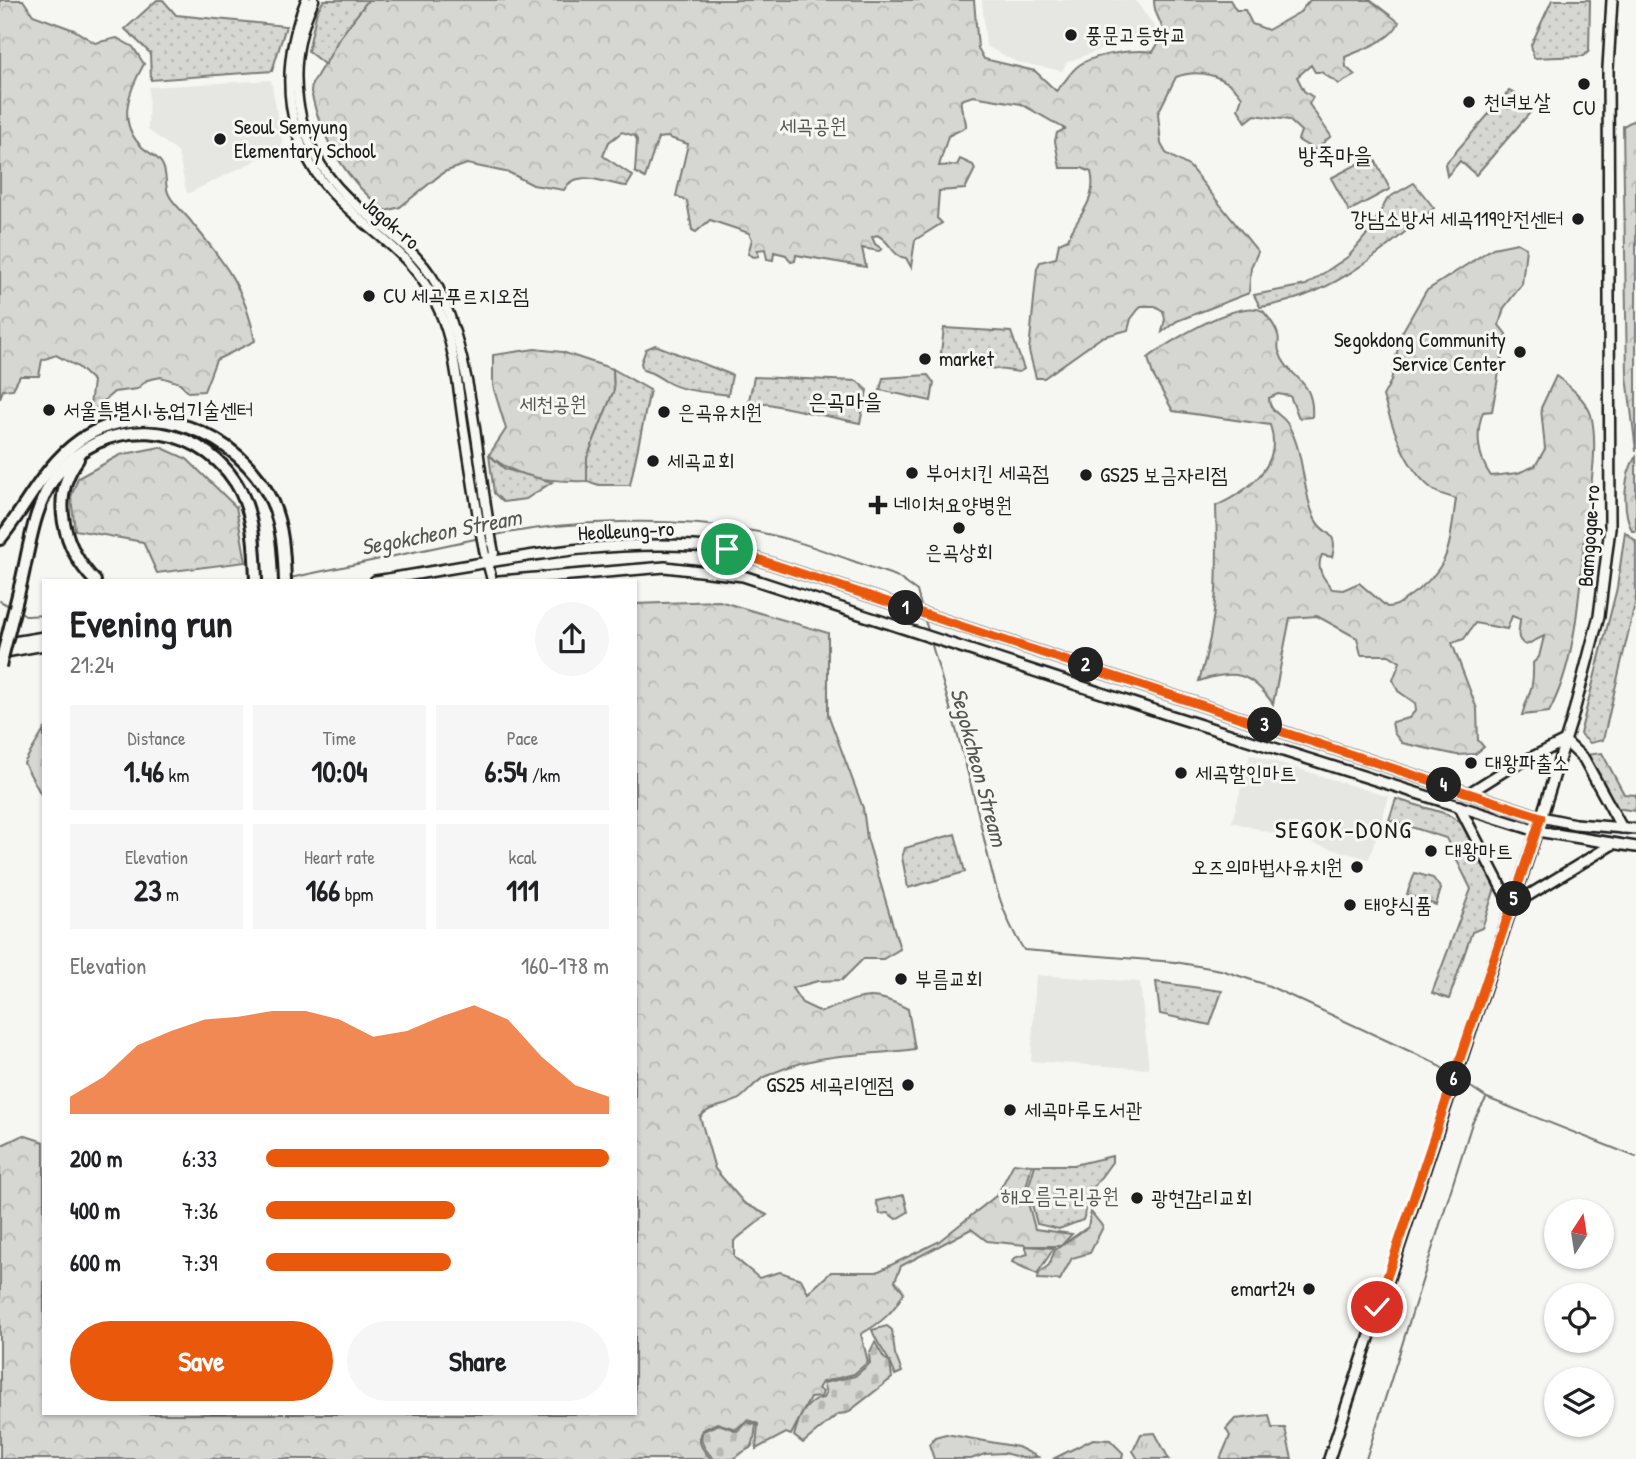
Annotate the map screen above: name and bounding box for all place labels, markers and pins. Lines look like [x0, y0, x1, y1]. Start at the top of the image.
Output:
place label: 풍문고등학교 [1085, 20, 1186, 49]
marker: 풍문고등학교 [1063, 27, 1079, 43]
marker: CU [1576, 76, 1592, 92]
place label: 천녀보살 [1483, 87, 1551, 116]
place label: CU [1572, 93, 1596, 122]
marker: 천녀보살 [1461, 94, 1477, 110]
place label: Seoul Semyung Elementary School [234, 112, 376, 165]
marker: Seoul Semyung Elementary School [212, 131, 228, 147]
place label: 강남소방서 세곡119안전센터 [1350, 204, 1564, 233]
marker: 강남소방서 세곡119안전센터 [1570, 211, 1586, 227]
place label: CU 세곡푸르지오점 [383, 281, 529, 310]
marker: CU 세곡푸르지오점 [361, 288, 377, 304]
place label: Segokdong Community Service Center [1334, 325, 1506, 378]
place label: market [939, 344, 995, 373]
marker: Segokdong Community Service Center [1512, 344, 1528, 360]
marker: market [917, 351, 933, 367]
place label: 서울특별시 농업기술센터 [63, 395, 254, 424]
place label: 은곡유치원 [678, 397, 763, 426]
marker: 서울특별시 농업기술센터 [41, 402, 57, 418]
marker: 은곡유치원 [656, 404, 672, 420]
place label: 세곡교회 [667, 446, 735, 475]
marker: 세곡교회 [645, 453, 661, 469]
place label: 부어치킨 세곡점 [926, 458, 1049, 487]
place label: GS25 보금자리점 [1100, 460, 1228, 489]
marker: 부어치킨 세곡점 [904, 465, 920, 481]
marker: GS25 보금자리점 [1078, 467, 1094, 483]
place label: 네이처요양병원 [894, 490, 1012, 519]
marker: 네이처요양병원 [868, 495, 888, 515]
pin [697, 519, 757, 579]
marker: 은곡상회 [951, 520, 967, 536]
place label: 은곡상회 [925, 537, 993, 566]
pin: 1 [888, 590, 923, 626]
pin: 2 [1068, 648, 1104, 682]
pin: 3 [1248, 708, 1282, 742]
place label: 대왕파출소 [1485, 748, 1570, 777]
marker: 대왕파출소 [1463, 755, 1479, 771]
place label: 세곡할인마트 [1195, 758, 1296, 787]
marker: 세곡할인마트 [1173, 765, 1189, 781]
pin: 4 [1426, 768, 1462, 802]
place label: 대왕마트 [1445, 836, 1513, 865]
marker: 대왕마트 [1423, 843, 1439, 859]
place label: 오즈의마법사유치원 [1191, 852, 1343, 881]
marker: 오즈의마법사유치원 [1349, 859, 1365, 875]
pin: 5 [1496, 881, 1532, 916]
place label: 태양식품 [1364, 890, 1432, 919]
marker: 태양식품 [1342, 897, 1358, 913]
place label: 부름교회 [915, 964, 983, 993]
marker: 부름교회 [893, 971, 909, 987]
pin: 6 [1436, 1062, 1472, 1096]
place label: GS25 세곡리엔점 [766, 1070, 894, 1099]
marker: GS25 세곡리엔점 [900, 1077, 916, 1093]
place label: 세곡마루도서관 [1024, 1095, 1142, 1124]
marker: 세곡마루도서관 [1002, 1102, 1018, 1118]
place label: 광현감리교회 [1151, 1183, 1252, 1212]
marker: 광현감리교회 [1129, 1190, 1145, 1206]
place label: emart24 [1231, 1274, 1295, 1303]
pin [1347, 1277, 1407, 1337]
marker: emart24 [1301, 1281, 1317, 1297]

